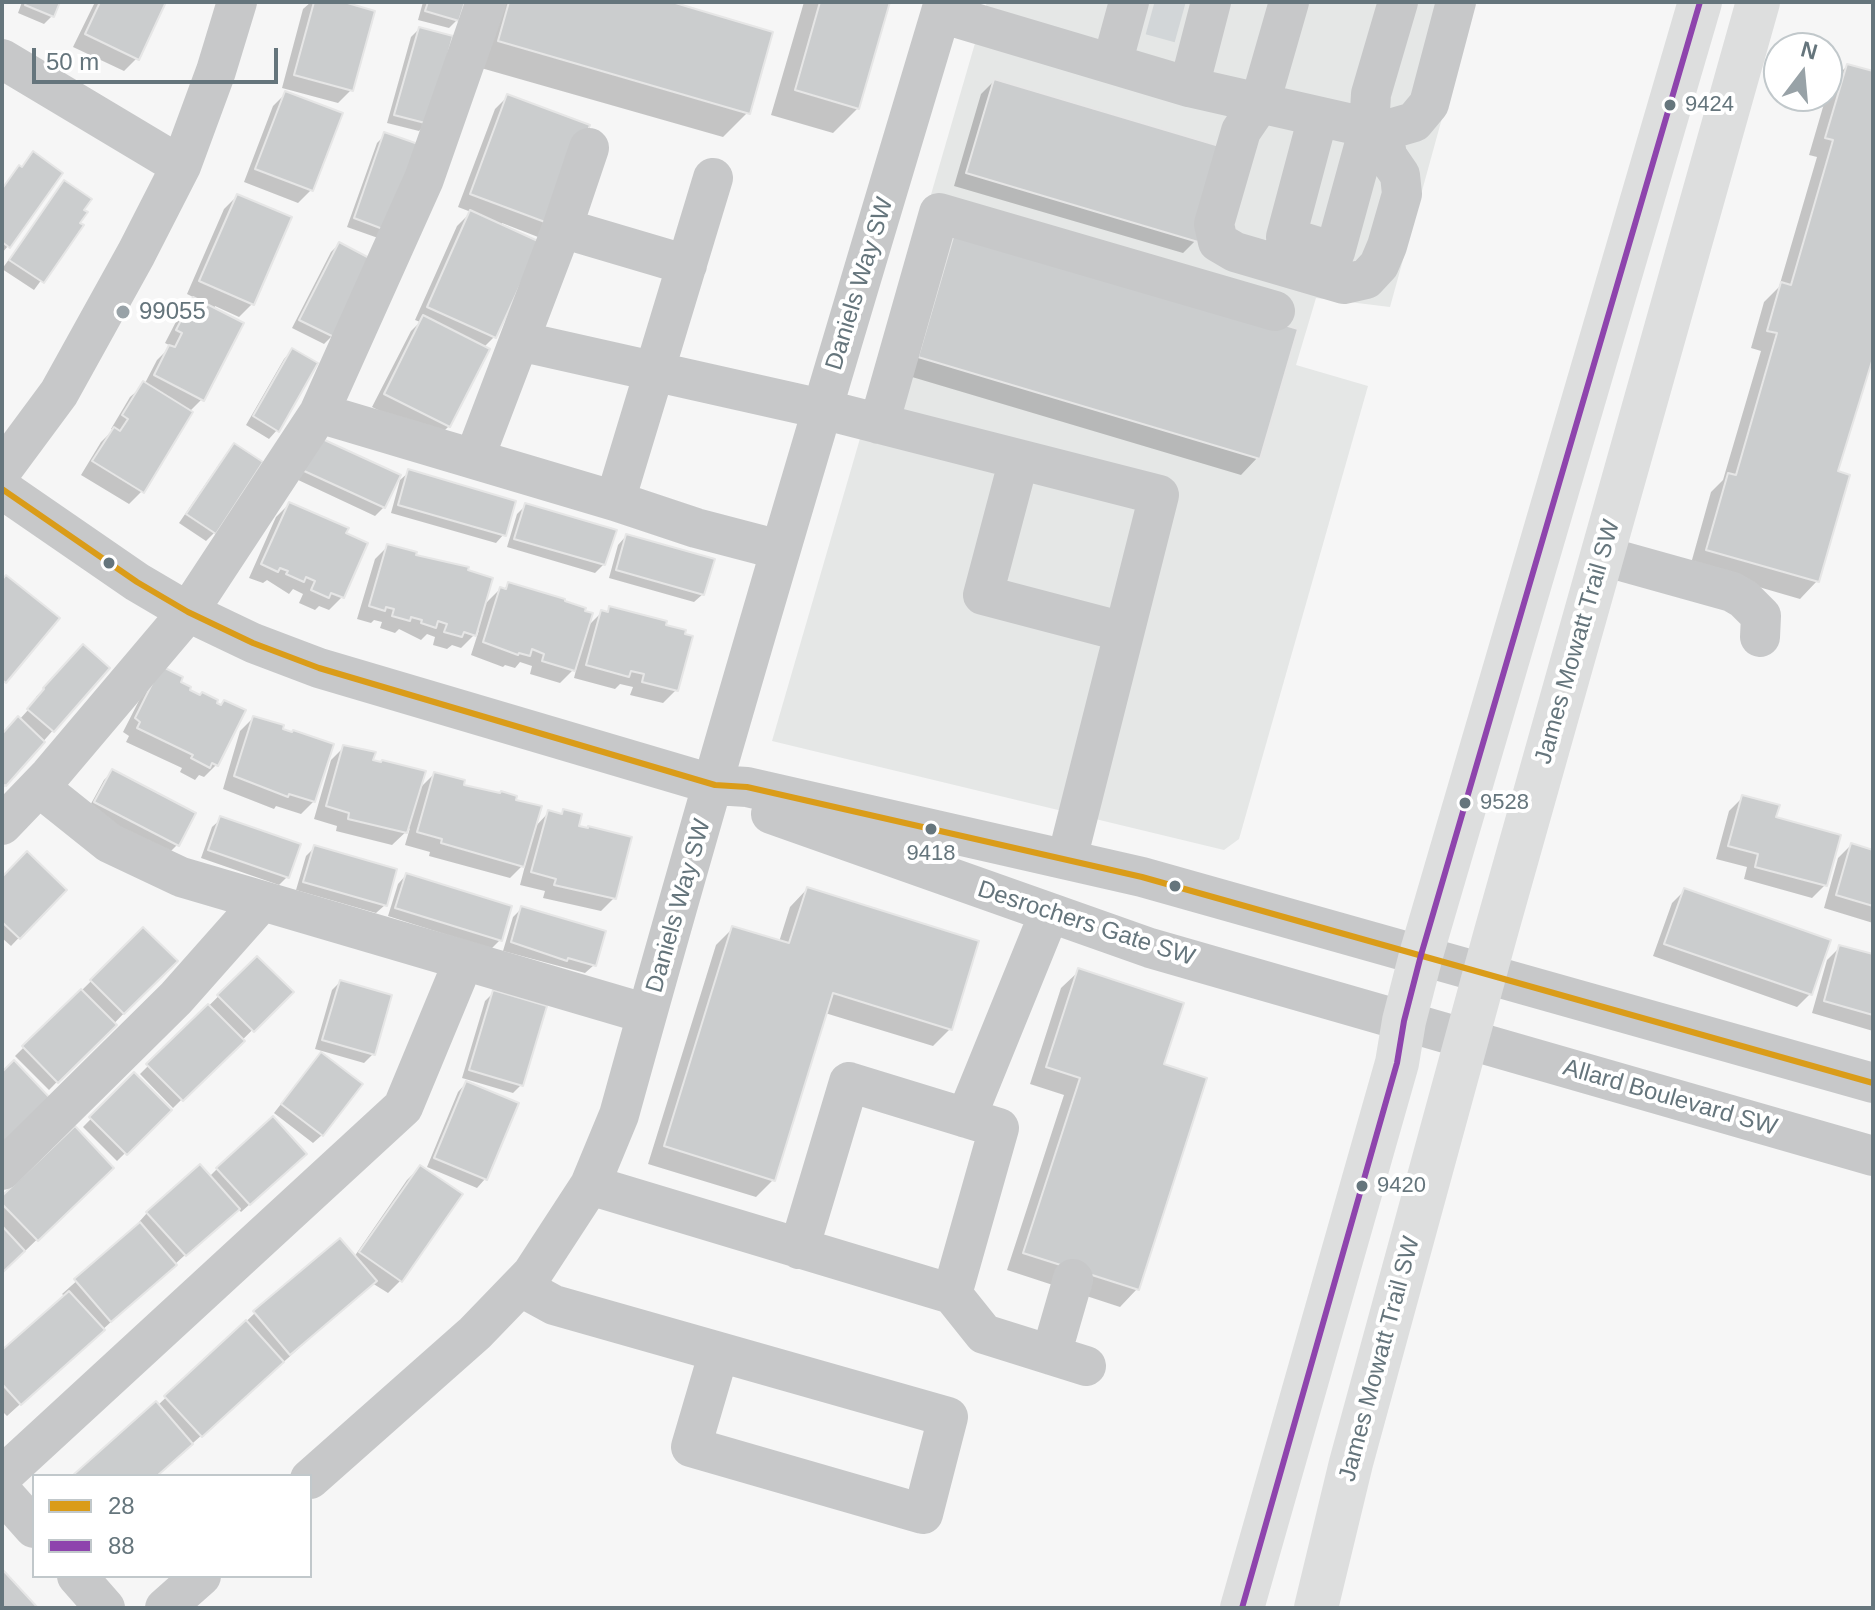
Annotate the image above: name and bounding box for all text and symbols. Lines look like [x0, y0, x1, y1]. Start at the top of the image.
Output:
scale bar [36, 32, 282, 82]
north arrow [1763, 32, 1843, 112]
text: N [1798, 36, 1820, 65]
text: 50 m [46, 48, 99, 75]
place label: 9424 [1685, 92, 1734, 118]
marker: 9424 [1662, 97, 1678, 113]
street label: Daniels Way SW [820, 194, 900, 374]
place label: 99055 [139, 298, 206, 326]
marker: 99055 [114, 303, 132, 321]
street label: James Mowatt Trail SW [1529, 517, 1627, 767]
unlabelled marker [101, 555, 117, 571]
place label: 9528 [1480, 790, 1529, 816]
marker: 9528 [1457, 795, 1473, 811]
street label: Daniels Way SW [640, 816, 718, 996]
marker: 9418 [923, 821, 939, 837]
place label: 9418 [907, 841, 955, 867]
street label: Desrochers Gate SW [974, 875, 1198, 973]
unlabelled marker [1167, 878, 1183, 894]
street label: Allard Boulevard SW [1560, 1054, 1780, 1142]
place label: 9420 [1377, 1173, 1426, 1199]
marker: 9420 [1354, 1178, 1370, 1194]
street label: James Mowatt Trail SW [1333, 1233, 1427, 1485]
legend [32, 1474, 312, 1578]
text: 28 [108, 1492, 135, 1519]
text: 88 [108, 1532, 135, 1559]

